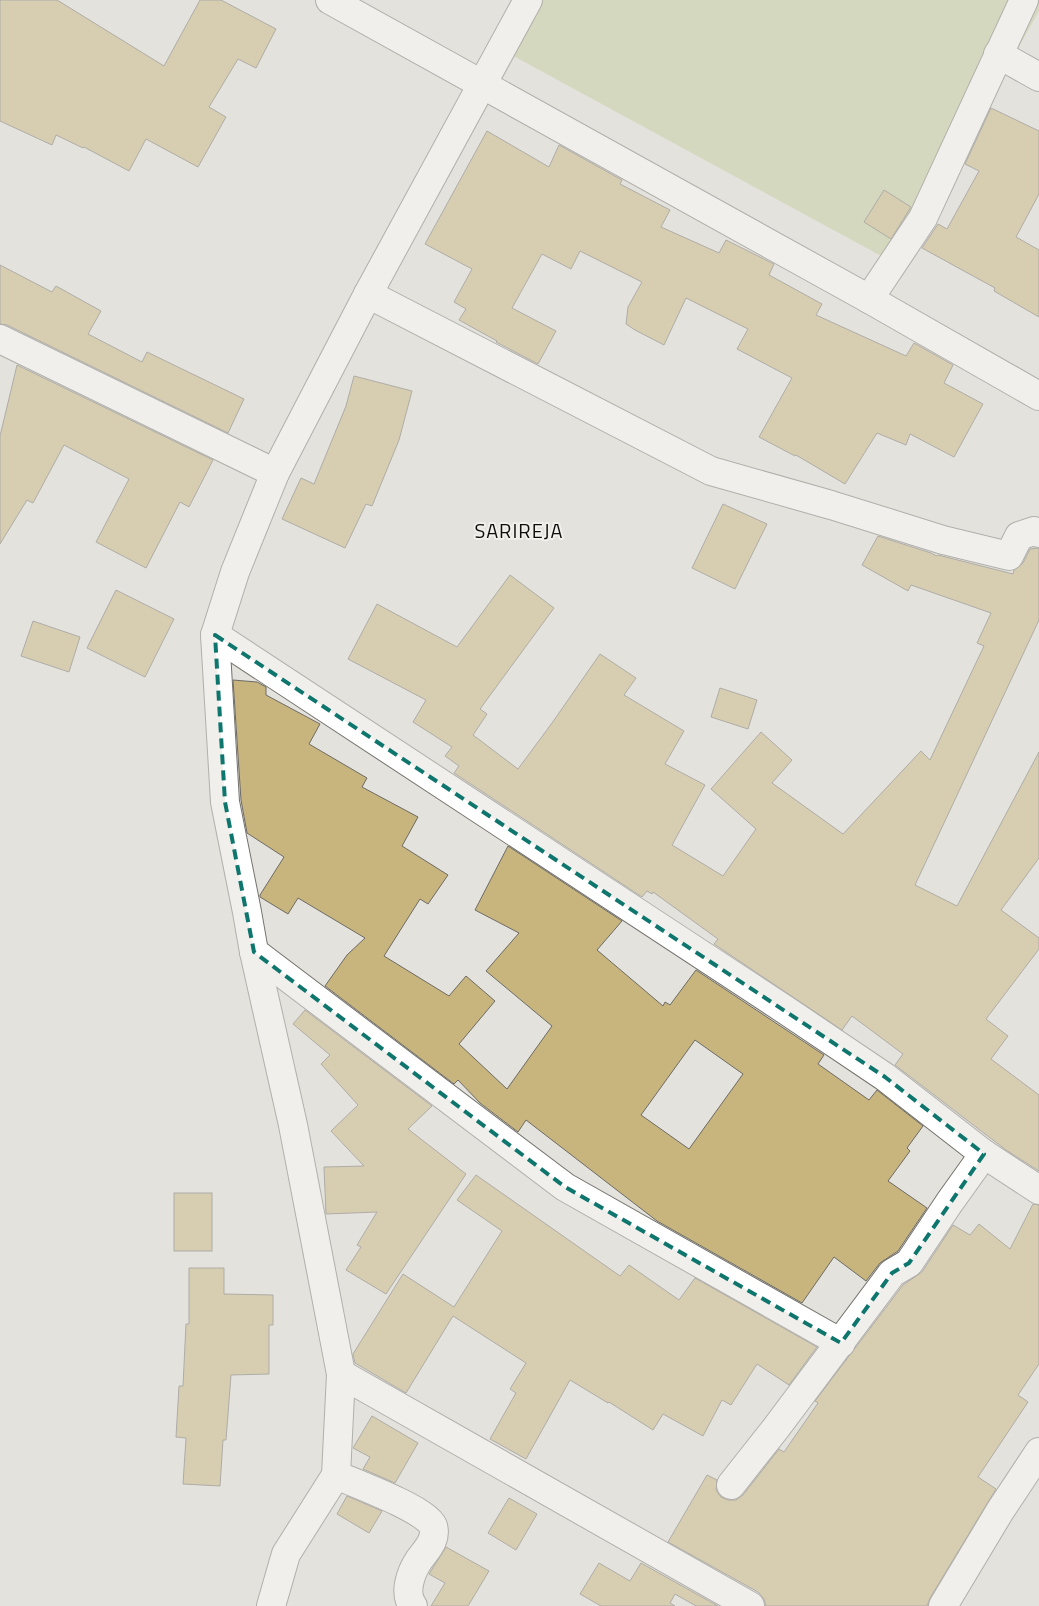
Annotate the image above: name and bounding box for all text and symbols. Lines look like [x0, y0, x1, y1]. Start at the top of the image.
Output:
district label: SARIREJA [475, 515, 563, 546]

